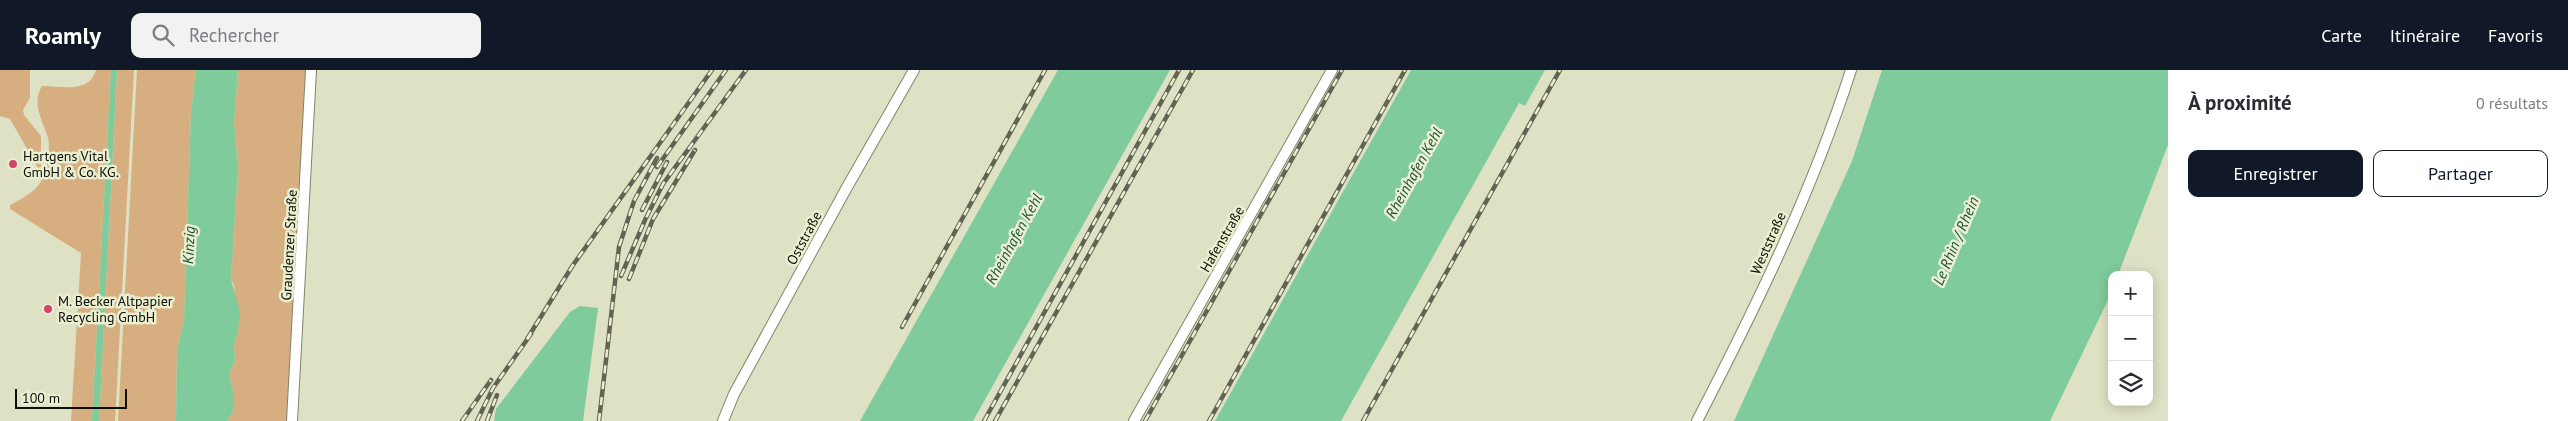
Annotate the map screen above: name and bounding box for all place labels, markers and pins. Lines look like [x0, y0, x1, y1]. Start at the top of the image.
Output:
place label: Hartgens Vital GmbH & Co. KG. [23, 147, 119, 181]
marker: Hartgens Vital GmbH & Co. KG. [7, 158, 19, 170]
place label: M. Becker Altpapier Recycling GmbH [58, 292, 173, 326]
marker: M. Becker Altpapier Recycling GmbH [42, 303, 54, 315]

